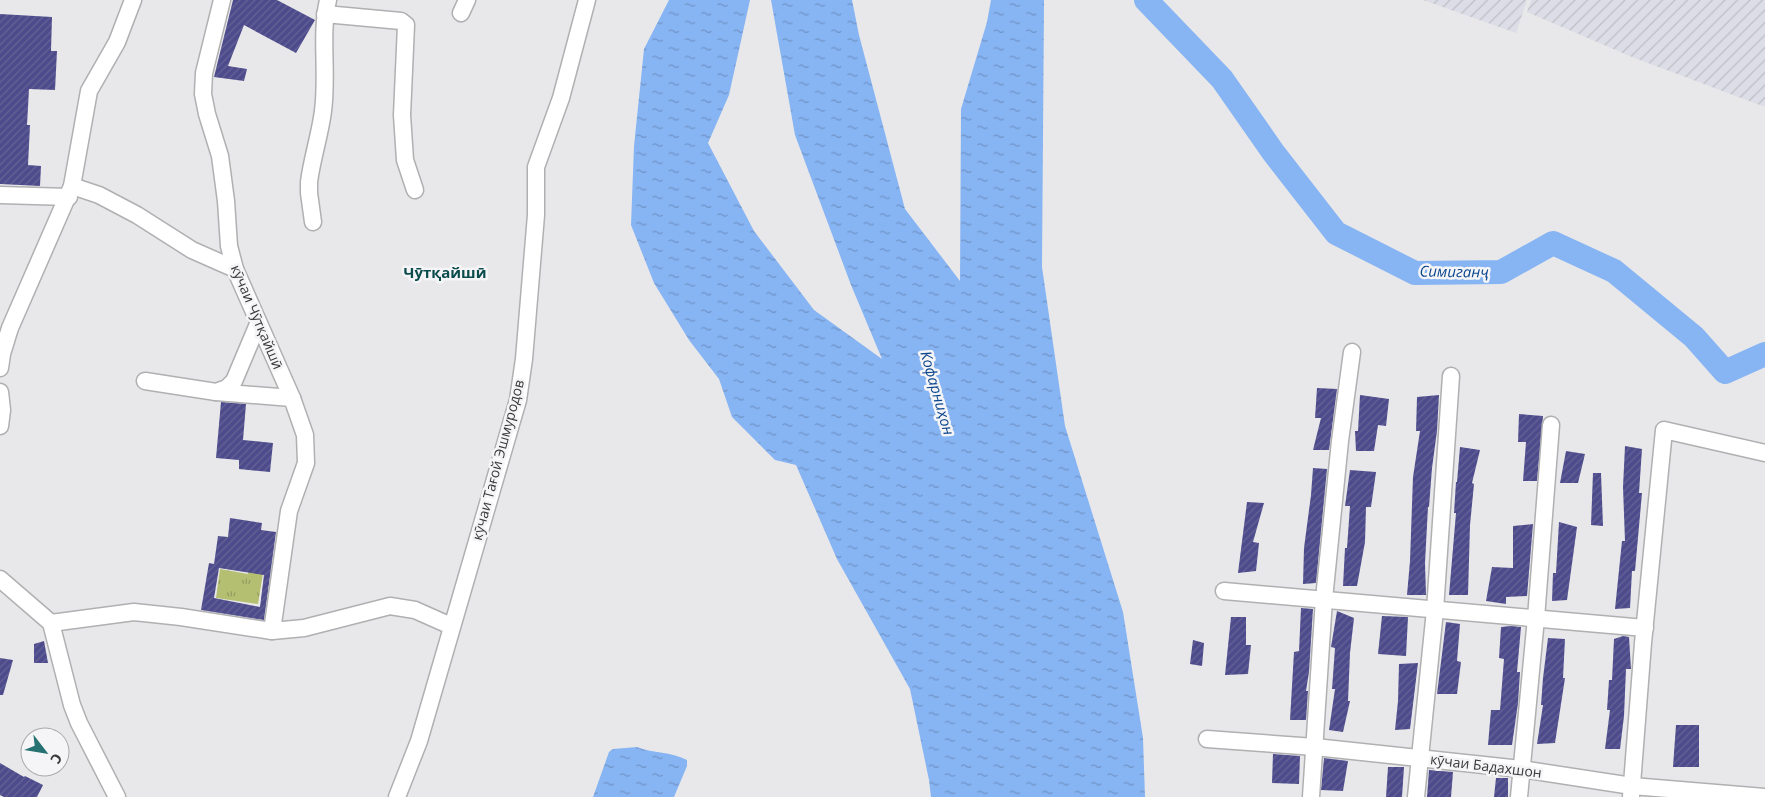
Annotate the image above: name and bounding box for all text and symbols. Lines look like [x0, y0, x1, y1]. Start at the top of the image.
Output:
water label: Симиганҷ [1419, 260, 1489, 282]
street label: кӯчаи Чӯтқайшӣ [227, 262, 288, 372]
district label: Чӯтқайшӣ [404, 262, 486, 282]
water label: Кофарниҳон [916, 348, 960, 437]
street label: кӯчаи Тағой Эшмуродов [467, 377, 528, 542]
north arrow [20, 727, 70, 777]
street label: кӯчаи Бадахшон [1429, 749, 1543, 782]
text: С [46, 750, 67, 768]

